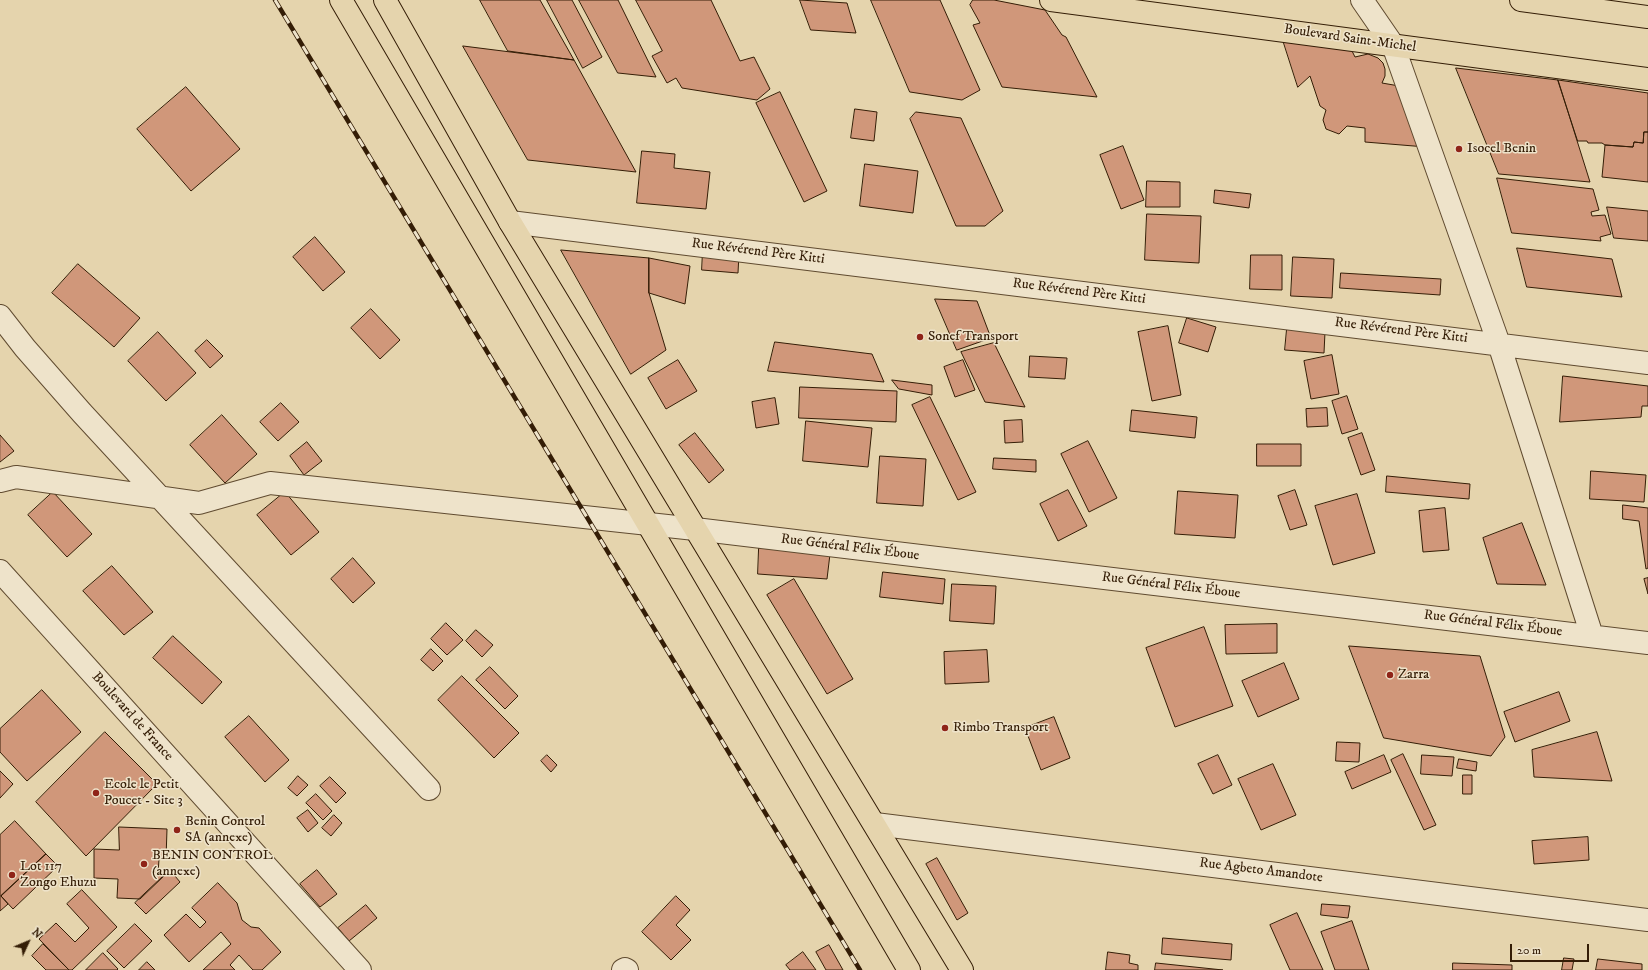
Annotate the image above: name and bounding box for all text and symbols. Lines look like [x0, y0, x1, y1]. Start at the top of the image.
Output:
street label: Boulevard Saint-Michel [1283, 21, 1417, 57]
place label: Isocel Benin [1467, 141, 1536, 157]
marker: Isocel Benin [1454, 144, 1464, 154]
street label: Rue Révérend Père Kitti [691, 236, 825, 268]
street label: Rue Révérend Père Kitti [1012, 276, 1146, 308]
street label: Rue Révérend Père Kitti [1334, 315, 1468, 347]
place label: Sonef Transport [928, 329, 1018, 345]
marker: Sonef Transport [915, 332, 925, 342]
street label: Rue Général Félix Éboue [780, 531, 920, 565]
street label: Rue Général Félix Éboue [1101, 569, 1241, 603]
street label: Rue Général Félix Éboue [1423, 607, 1563, 641]
place label: Zarra [1398, 667, 1429, 683]
street label: Boulevard de France [88, 669, 176, 765]
marker: Zarra [1385, 670, 1395, 680]
place label: Rimbo Transport [953, 720, 1049, 736]
marker: Rimbo Transport [940, 723, 950, 733]
place label: Ecole le Petit Poucet - Site 3 [104, 777, 183, 810]
marker: Ecole le Petit Poucet - Site 3 [91, 788, 101, 798]
place label: Benin Control SA (annexe) [185, 814, 265, 846]
marker: Benin Control SA (annexe) [172, 825, 182, 835]
place label: BENIN CONTROL (annexe) [152, 848, 273, 880]
street label: Rue Agbeto Amandote [1198, 855, 1324, 887]
place label: Lot 117 Zongo Ehuzu [20, 859, 97, 892]
marker: BENIN CONTROL (annexe) [139, 859, 149, 869]
marker: Lot 117 Zongo Ehuzu [7, 870, 17, 880]
north arrow [8, 922, 48, 962]
text: N [28, 926, 45, 942]
scale bar [1512, 936, 1591, 962]
text: 20 m [1517, 943, 1541, 958]

